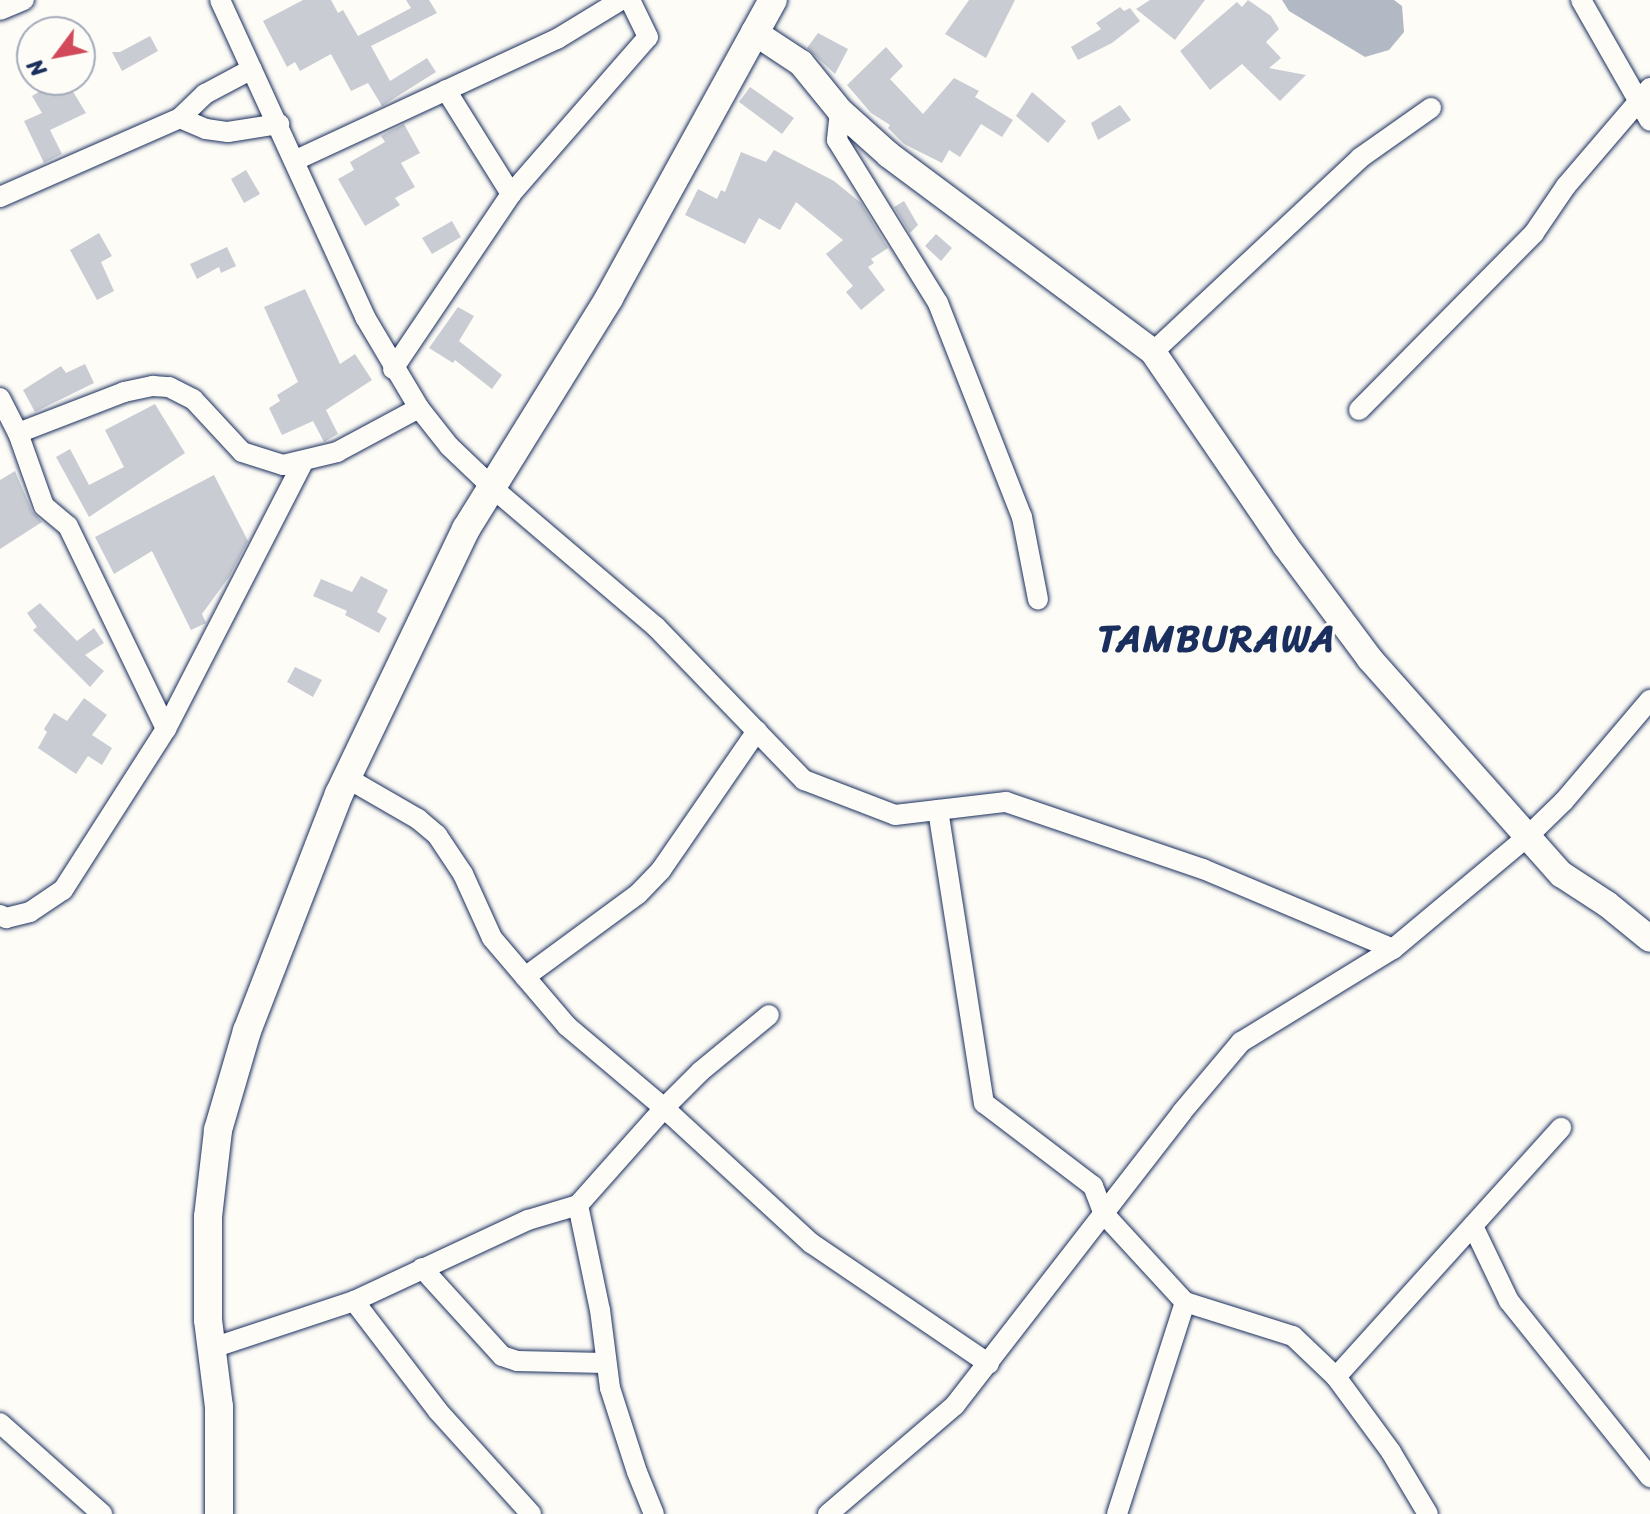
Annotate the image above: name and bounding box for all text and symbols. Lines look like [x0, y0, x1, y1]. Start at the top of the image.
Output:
north arrow [16, 16, 96, 96]
text: N [16, 51, 57, 85]
district label: TAMBURAWA [1095, 616, 1339, 662]

